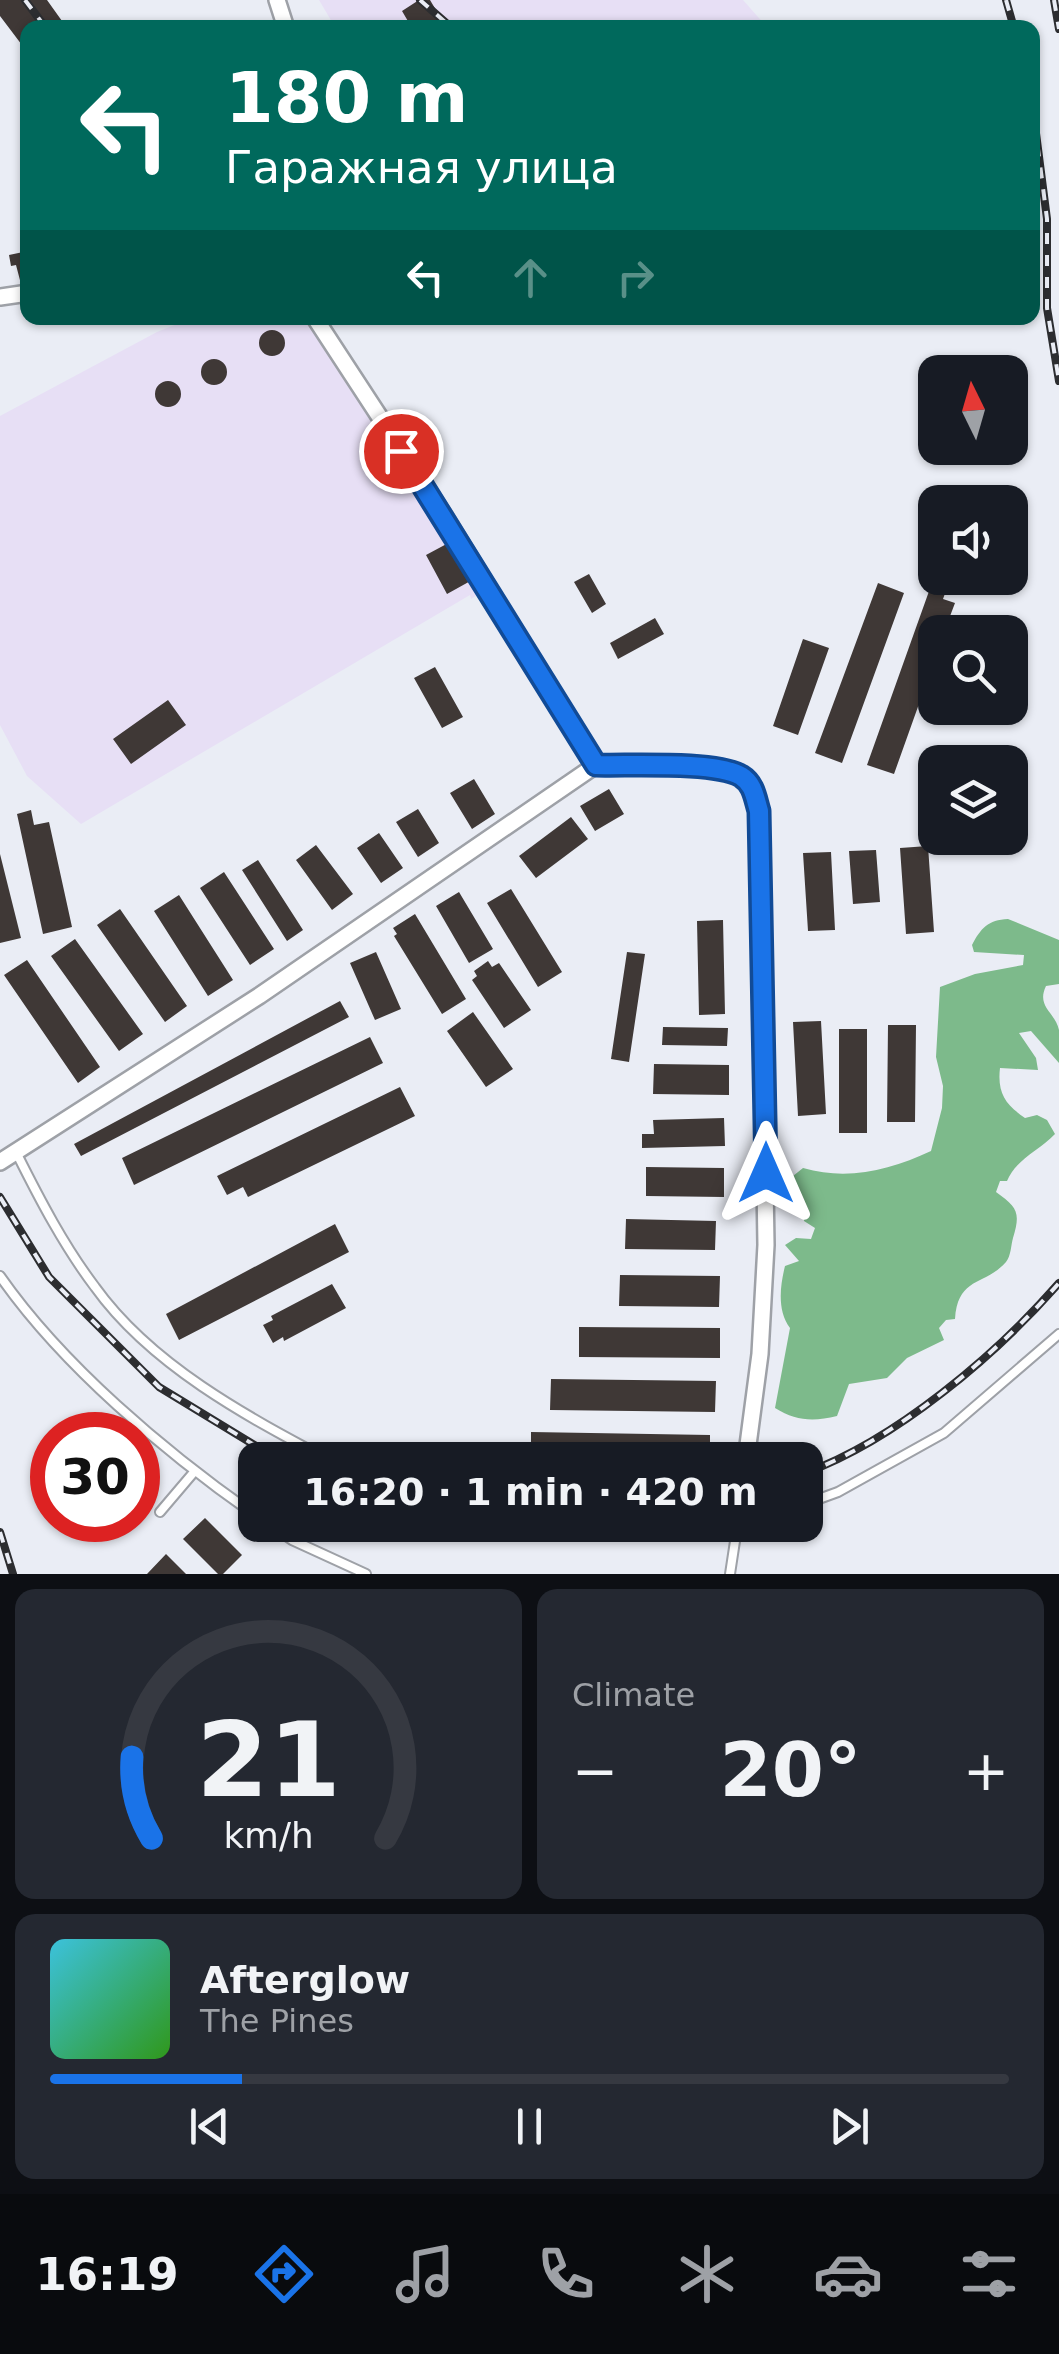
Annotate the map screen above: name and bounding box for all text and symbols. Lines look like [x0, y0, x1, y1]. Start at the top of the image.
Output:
text: 180 m [225, 57, 468, 139]
icon: left [60, 60, 190, 190]
text: Гаражная улица [225, 141, 618, 194]
icon: left [398, 250, 453, 305]
icon: ahead [503, 250, 558, 305]
icon: right [608, 250, 663, 305]
north arrow [918, 355, 1028, 465]
map controls [918, 355, 1028, 855]
pin [359, 409, 444, 494]
icon: arrive [374, 424, 429, 479]
button: sound [918, 485, 1028, 595]
button: search [918, 615, 1028, 725]
button: layers [918, 745, 1028, 855]
position arrow [714, 1121, 818, 1225]
speed limit sign: 30 [30, 1412, 160, 1542]
text: 16:20 · 1 min · 420 m [303, 1470, 758, 1514]
text: Climate [572, 1676, 695, 1714]
text: 21 [196, 1699, 341, 1821]
text: 20° [720, 1726, 861, 1814]
text: − [572, 1739, 618, 1803]
text: + [963, 1739, 1009, 1803]
text: km/h [223, 1815, 314, 1856]
text: Afterglow [200, 1958, 410, 2002]
text: The Pines [200, 2002, 354, 2040]
icon: previous [182, 2099, 237, 2154]
icon: pause [502, 2099, 557, 2154]
icon: next [822, 2099, 877, 2154]
icon: directions [249, 2239, 319, 2309]
icon: music [390, 2239, 460, 2309]
icon: phone [531, 2239, 601, 2309]
icon: climate [672, 2239, 742, 2309]
icon: car [813, 2239, 883, 2309]
icon: filters [954, 2239, 1024, 2309]
text: 16:19 [35, 2248, 179, 2301]

